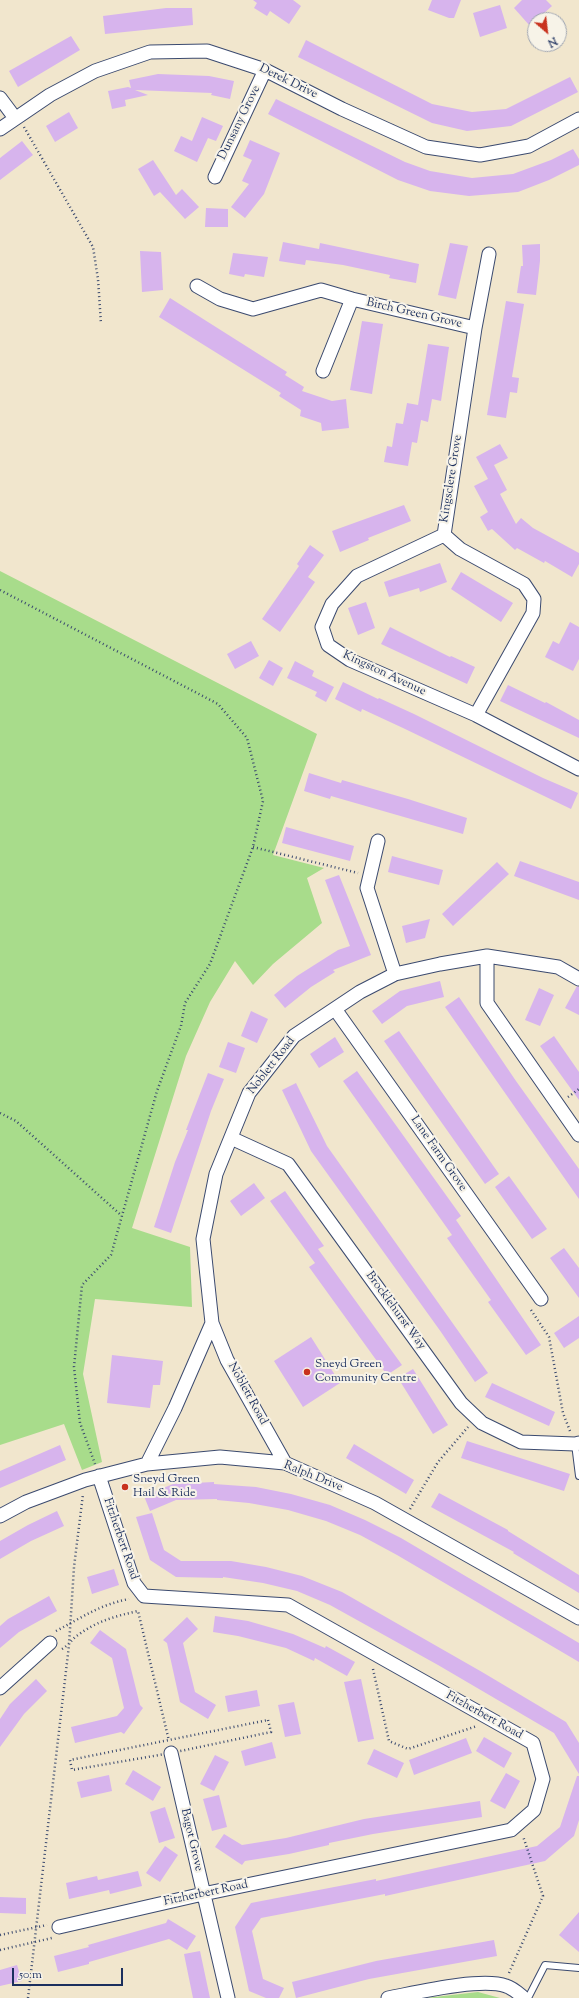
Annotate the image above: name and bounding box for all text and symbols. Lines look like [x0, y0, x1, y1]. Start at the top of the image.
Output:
north arrow [527, 12, 567, 52]
text: N [545, 33, 560, 51]
street label: Derek Drive [256, 62, 320, 102]
street label: Dunsany Grove [216, 83, 264, 163]
street label: Birch Green Grove [365, 296, 463, 332]
street label: Kingsclere Grove [438, 434, 466, 524]
street label: Kingston Avenue [340, 648, 428, 700]
street label: Noblett Road [245, 1034, 299, 1098]
street label: Lane Farm Grove [407, 1114, 469, 1194]
street label: Brocklehurst Way [362, 1269, 428, 1353]
place label: Sneyd Green Community Centre [315, 1358, 417, 1386]
street label: Noblett Road [224, 1360, 270, 1428]
marker: Sneyd Green Community Centre [302, 1367, 312, 1377]
street label: Ralph Drive [281, 1459, 345, 1495]
place label: Sneyd Green Hail & Ride [133, 1473, 200, 1501]
marker: Sneyd Green Hail & Ride [120, 1482, 130, 1492]
street label: Fitzherbert Road [99, 1496, 141, 1582]
street label: Fitzherbert Road [443, 1689, 525, 1743]
street label: Bagot Grove [177, 1807, 205, 1873]
street label: Fitzherbert Road [163, 1878, 249, 1910]
scale bar [14, 1960, 125, 1986]
text: 50 m [19, 1966, 42, 1984]

